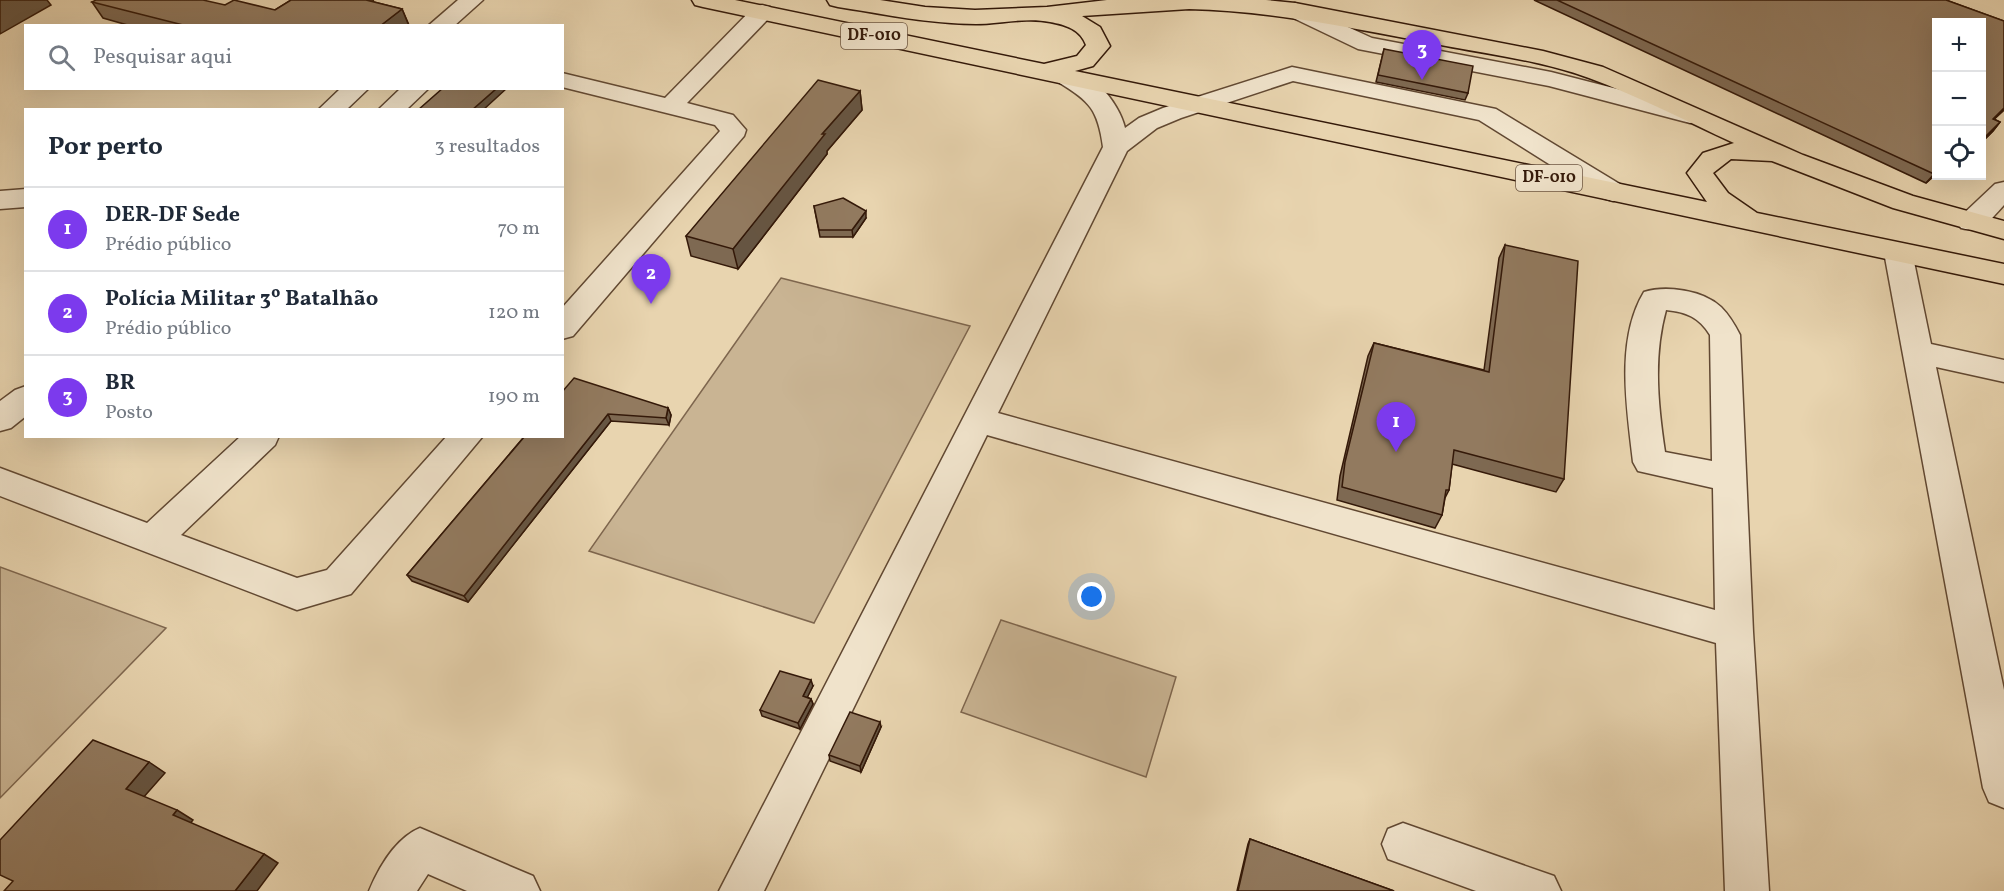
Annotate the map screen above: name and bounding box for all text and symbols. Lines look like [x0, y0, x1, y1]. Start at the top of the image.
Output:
map controls [1932, 18, 1986, 180]
button: + [1932, 18, 1986, 72]
road number: DF-010 [841, 23, 907, 49]
search box [24, 24, 564, 90]
pin: 3 [1402, 31, 1442, 80]
icon: search [45, 41, 78, 74]
text: Pesquisar aqui [93, 42, 232, 73]
button: − [1932, 72, 1986, 126]
button: locate [1932, 126, 1986, 180]
text: Por perto [48, 129, 163, 165]
text: 3 resultados [435, 133, 540, 161]
road number: DF-010 [1516, 165, 1582, 191]
text: DER-DF Sede [105, 200, 240, 231]
text: 1 [63, 215, 72, 243]
text: 70 m [497, 215, 540, 243]
text: Prédio público [105, 231, 231, 259]
pin: 2 [632, 254, 670, 304]
text: Polícia Militar 3º Batalhão [105, 284, 378, 315]
text: 2 [62, 299, 73, 327]
text: 120 m [488, 299, 540, 327]
text: Prédio público [105, 315, 231, 343]
text: BR [105, 368, 135, 399]
text: 3 [62, 383, 73, 411]
text: 190 m [488, 383, 540, 411]
text: Posto [105, 399, 153, 427]
pin: 1 [1376, 402, 1416, 452]
your location [1077, 582, 1106, 611]

